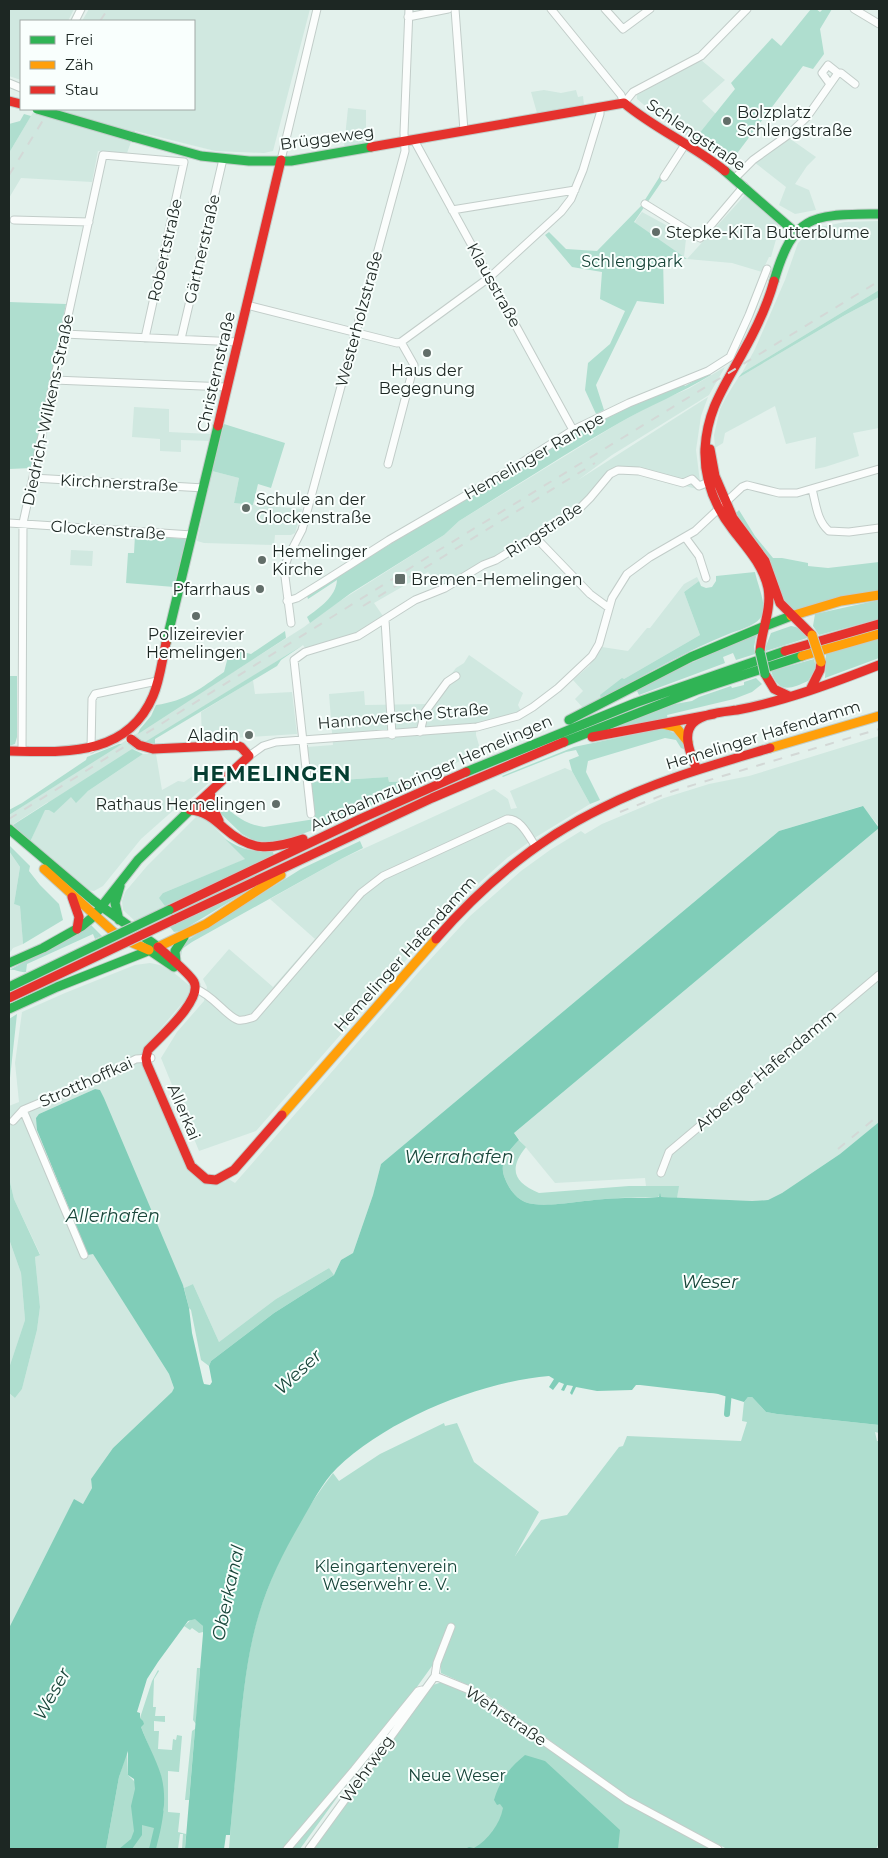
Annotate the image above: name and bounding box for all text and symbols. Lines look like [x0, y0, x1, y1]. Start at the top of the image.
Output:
legend [20, 20, 195, 110]
text: Frei [65, 30, 93, 49]
text: Zäh [65, 55, 94, 74]
text: Stau [65, 80, 99, 99]
street label: Schlengstraße [643, 95, 749, 175]
place label: Bolzplatz Schlengstraße [737, 103, 852, 140]
marker: Bolzplatz Schlengstraße [721, 115, 733, 127]
street label: Brüggeweg [279, 122, 375, 154]
street label: Gärtnerstraße [180, 192, 224, 306]
street label: Robertstraße [144, 197, 186, 303]
place label: Stepke-KiTa Butterblume [666, 223, 870, 242]
marker: Stepke-KiTa Butterblume [650, 226, 662, 238]
street label: Klausstraße [463, 239, 525, 331]
street label: Westerholzstraße [332, 249, 386, 389]
park label: Schlengpark [581, 252, 683, 271]
street label: Christernstraße [193, 310, 239, 434]
street label: Diedrich-Wilkens-Straße [18, 312, 78, 508]
marker: Haus der Begegnung [421, 347, 433, 359]
place label: Haus der Begegnung [379, 361, 475, 398]
street label: Hemelinger Rampe [461, 408, 607, 504]
street label: Kirchnerstraße [59, 470, 179, 496]
place label: Schule an der Glockenstraße [256, 490, 371, 527]
street label: Ringstraße [502, 498, 586, 562]
marker: Schule an der Glockenstraße [240, 502, 252, 514]
street label: Glockenstraße [50, 517, 166, 543]
place label: Hemelinger Kirche [272, 542, 368, 579]
marker: Hemelinger Kirche [256, 554, 268, 566]
place label: Bremen-Hemelingen [411, 570, 583, 589]
marker: Bremen-Hemelingen [393, 572, 407, 586]
place label: Pfarrhaus [172, 580, 250, 599]
marker: Pfarrhaus [254, 583, 266, 595]
marker: Polizeirevier Hemelingen [190, 610, 202, 622]
place label: Polizeirevier Hemelingen [146, 625, 246, 662]
street label: Hemelinger Hafendamm [663, 696, 863, 774]
street label: Hannoversche Straße [317, 699, 489, 733]
street label: Autobahnzubringer Hemelingen [307, 711, 555, 835]
place label: Aladin [188, 726, 239, 745]
marker: Aladin [243, 729, 255, 741]
district label: HEMELINGEN [193, 761, 352, 786]
place label: Rathaus Hemelingen [95, 795, 266, 814]
marker: Rathaus Hemelingen [270, 798, 282, 810]
street label: Hemelinger Hafendamm [330, 872, 480, 1036]
street label: Arberger Hafendamm [692, 1005, 840, 1135]
street label: Strotthoffkai [36, 1053, 136, 1111]
street label: Allerkai [164, 1081, 204, 1143]
water label: Werrahafen [404, 1146, 514, 1168]
water label: Allerhafen [65, 1205, 160, 1227]
water label: Weser [682, 1271, 739, 1293]
water label: Weser [270, 1344, 327, 1399]
water label: Oberkanal [207, 1543, 249, 1643]
park label: Kleingartenverein Weserwehr e. V. [314, 1557, 458, 1594]
water label: Weser [29, 1663, 76, 1724]
street label: Wehrstraße [462, 1682, 550, 1750]
street label: Wehrweg [336, 1732, 398, 1806]
park label: Neue Weser [408, 1766, 506, 1785]

